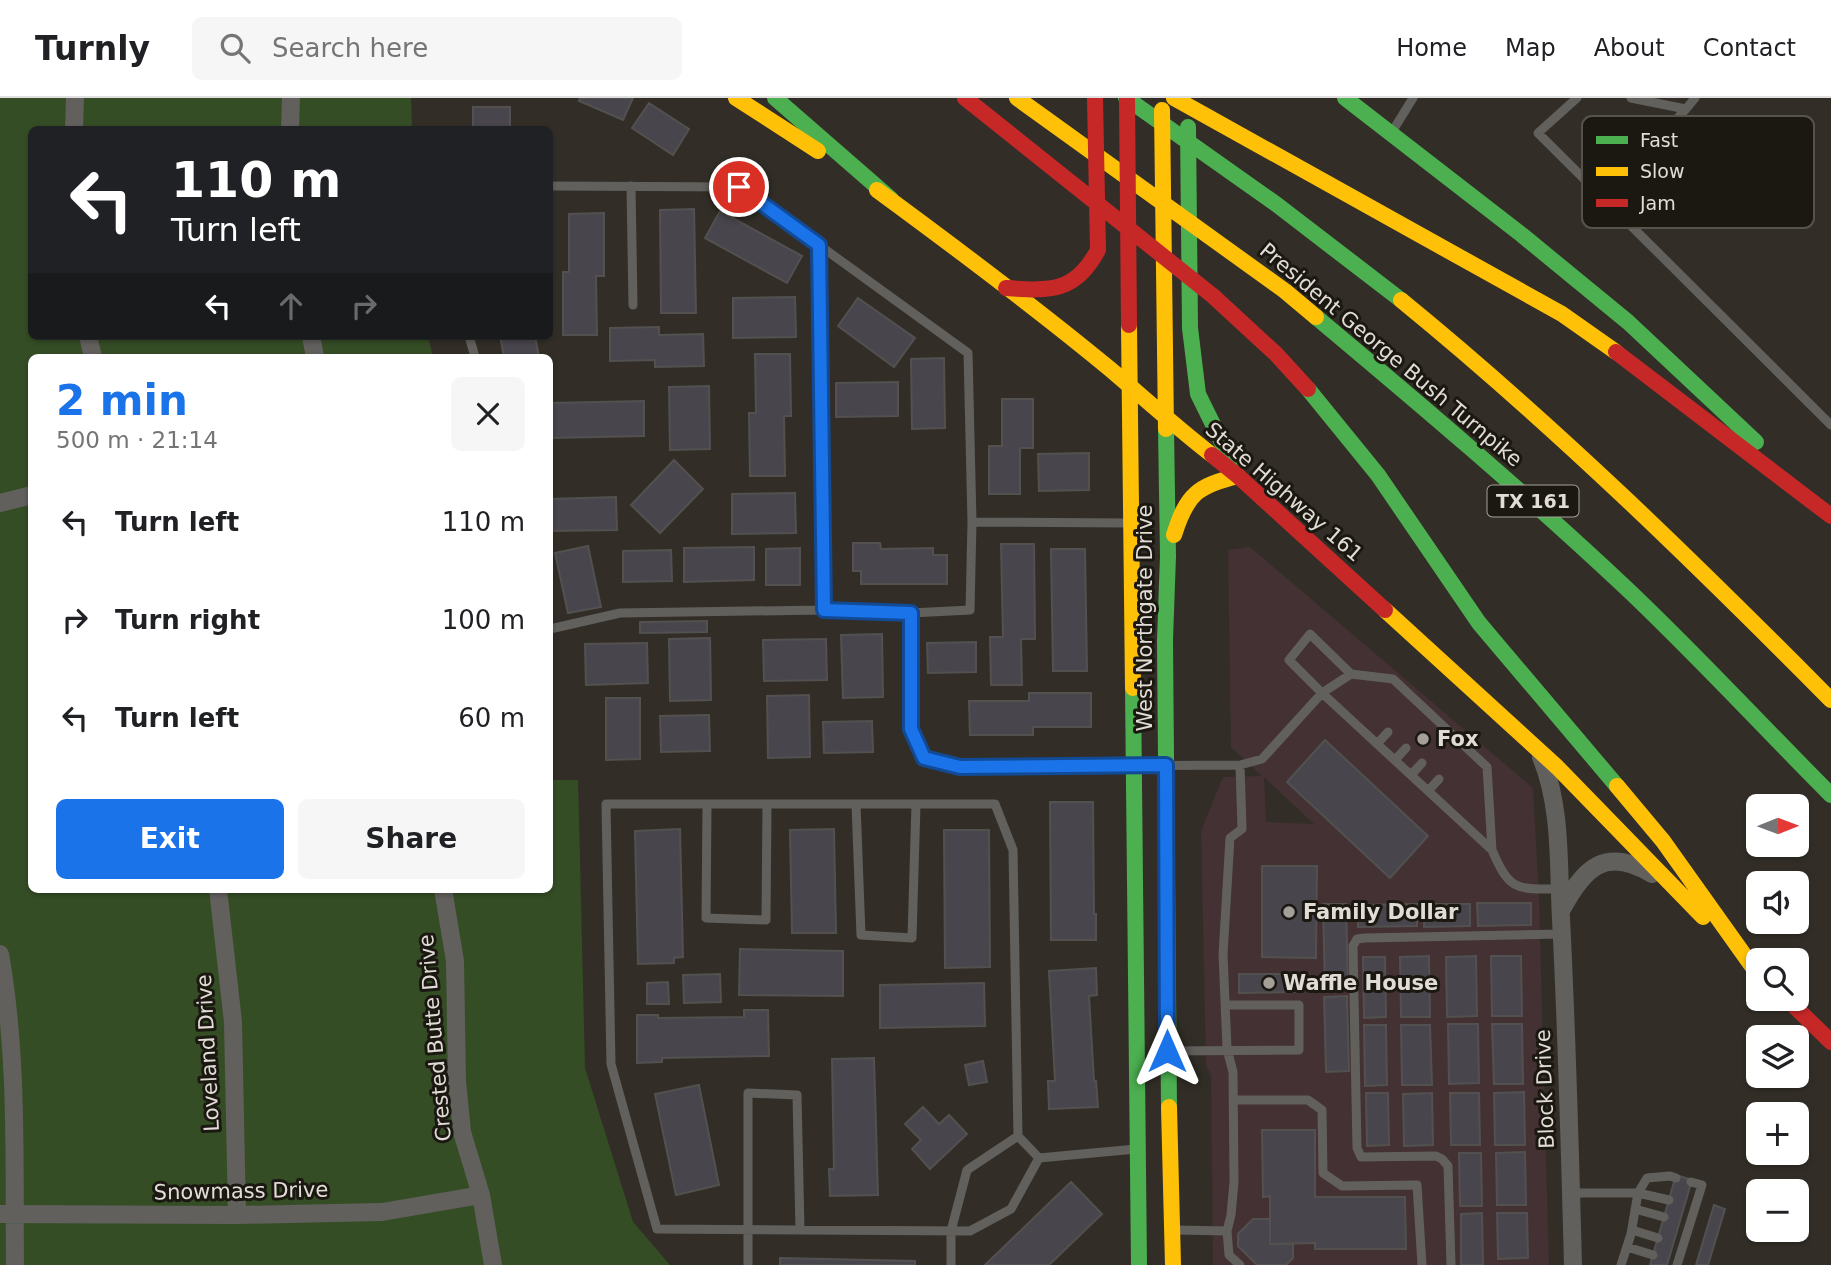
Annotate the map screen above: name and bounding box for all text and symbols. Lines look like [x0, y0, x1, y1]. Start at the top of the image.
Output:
search box [192, 17, 682, 80]
text: Turnly [35, 29, 150, 68]
icon: search [216, 29, 254, 67]
text: Search here [272, 33, 428, 63]
text: Home [1396, 34, 1467, 62]
text: Map [1505, 34, 1556, 62]
text: About [1594, 34, 1665, 62]
text: Contact [1703, 34, 1796, 62]
legend [1582, 116, 1814, 228]
text: Fast [1640, 129, 1678, 151]
text: 110 m [171, 152, 341, 209]
icon: left [56, 154, 147, 245]
pin [709, 157, 769, 217]
text: Slow [1640, 160, 1685, 182]
icon: arrive [720, 168, 758, 206]
text: Jam [1639, 192, 1676, 214]
text: Turn left [171, 211, 301, 249]
street label: President George Bush Turnpike [1255, 238, 1527, 472]
icon: left [199, 287, 237, 325]
icon: ahead [272, 287, 310, 325]
icon: right [345, 287, 383, 325]
text: 2 min [56, 376, 188, 425]
button: close [451, 377, 525, 451]
street label: State Highway 161 [1201, 417, 1367, 567]
text: 500 m · 21:14 [56, 427, 218, 453]
road number: TX 161 [1488, 486, 1578, 516]
icon: left [56, 503, 94, 541]
street label: West Northgate Drive [1133, 504, 1157, 732]
text: Turn left [115, 507, 239, 537]
text: 110 m [442, 507, 525, 537]
icon: right [56, 601, 94, 639]
text: Turn right [115, 605, 260, 635]
text: 100 m [442, 605, 525, 635]
icon: left [56, 699, 94, 737]
text: Turn left [115, 703, 239, 733]
text: 60 m [458, 703, 525, 733]
place label: Fox [1437, 727, 1479, 751]
marker: Fox [1415, 731, 1431, 747]
north arrow [1746, 794, 1810, 858]
map controls [1746, 794, 1809, 1242]
button: Exit [56, 799, 284, 879]
button: Share [298, 799, 525, 879]
button: sound [1746, 871, 1809, 934]
place label: Family Dollar [1303, 900, 1459, 924]
marker: Family Dollar [1281, 904, 1297, 920]
street label: Crested Butte Drive [414, 934, 456, 1142]
button: search [1746, 948, 1809, 1011]
place label: Waffle House [1283, 971, 1438, 995]
street label: Loveland Drive [192, 974, 224, 1132]
marker: Waffle House [1261, 975, 1277, 991]
position arrow [1130, 1014, 1204, 1088]
button: layers [1746, 1025, 1809, 1088]
street label: Block Drive [1531, 1029, 1559, 1149]
button: + [1746, 1102, 1809, 1165]
street label: Snowmass Drive [154, 1177, 328, 1205]
button: − [1746, 1179, 1809, 1242]

